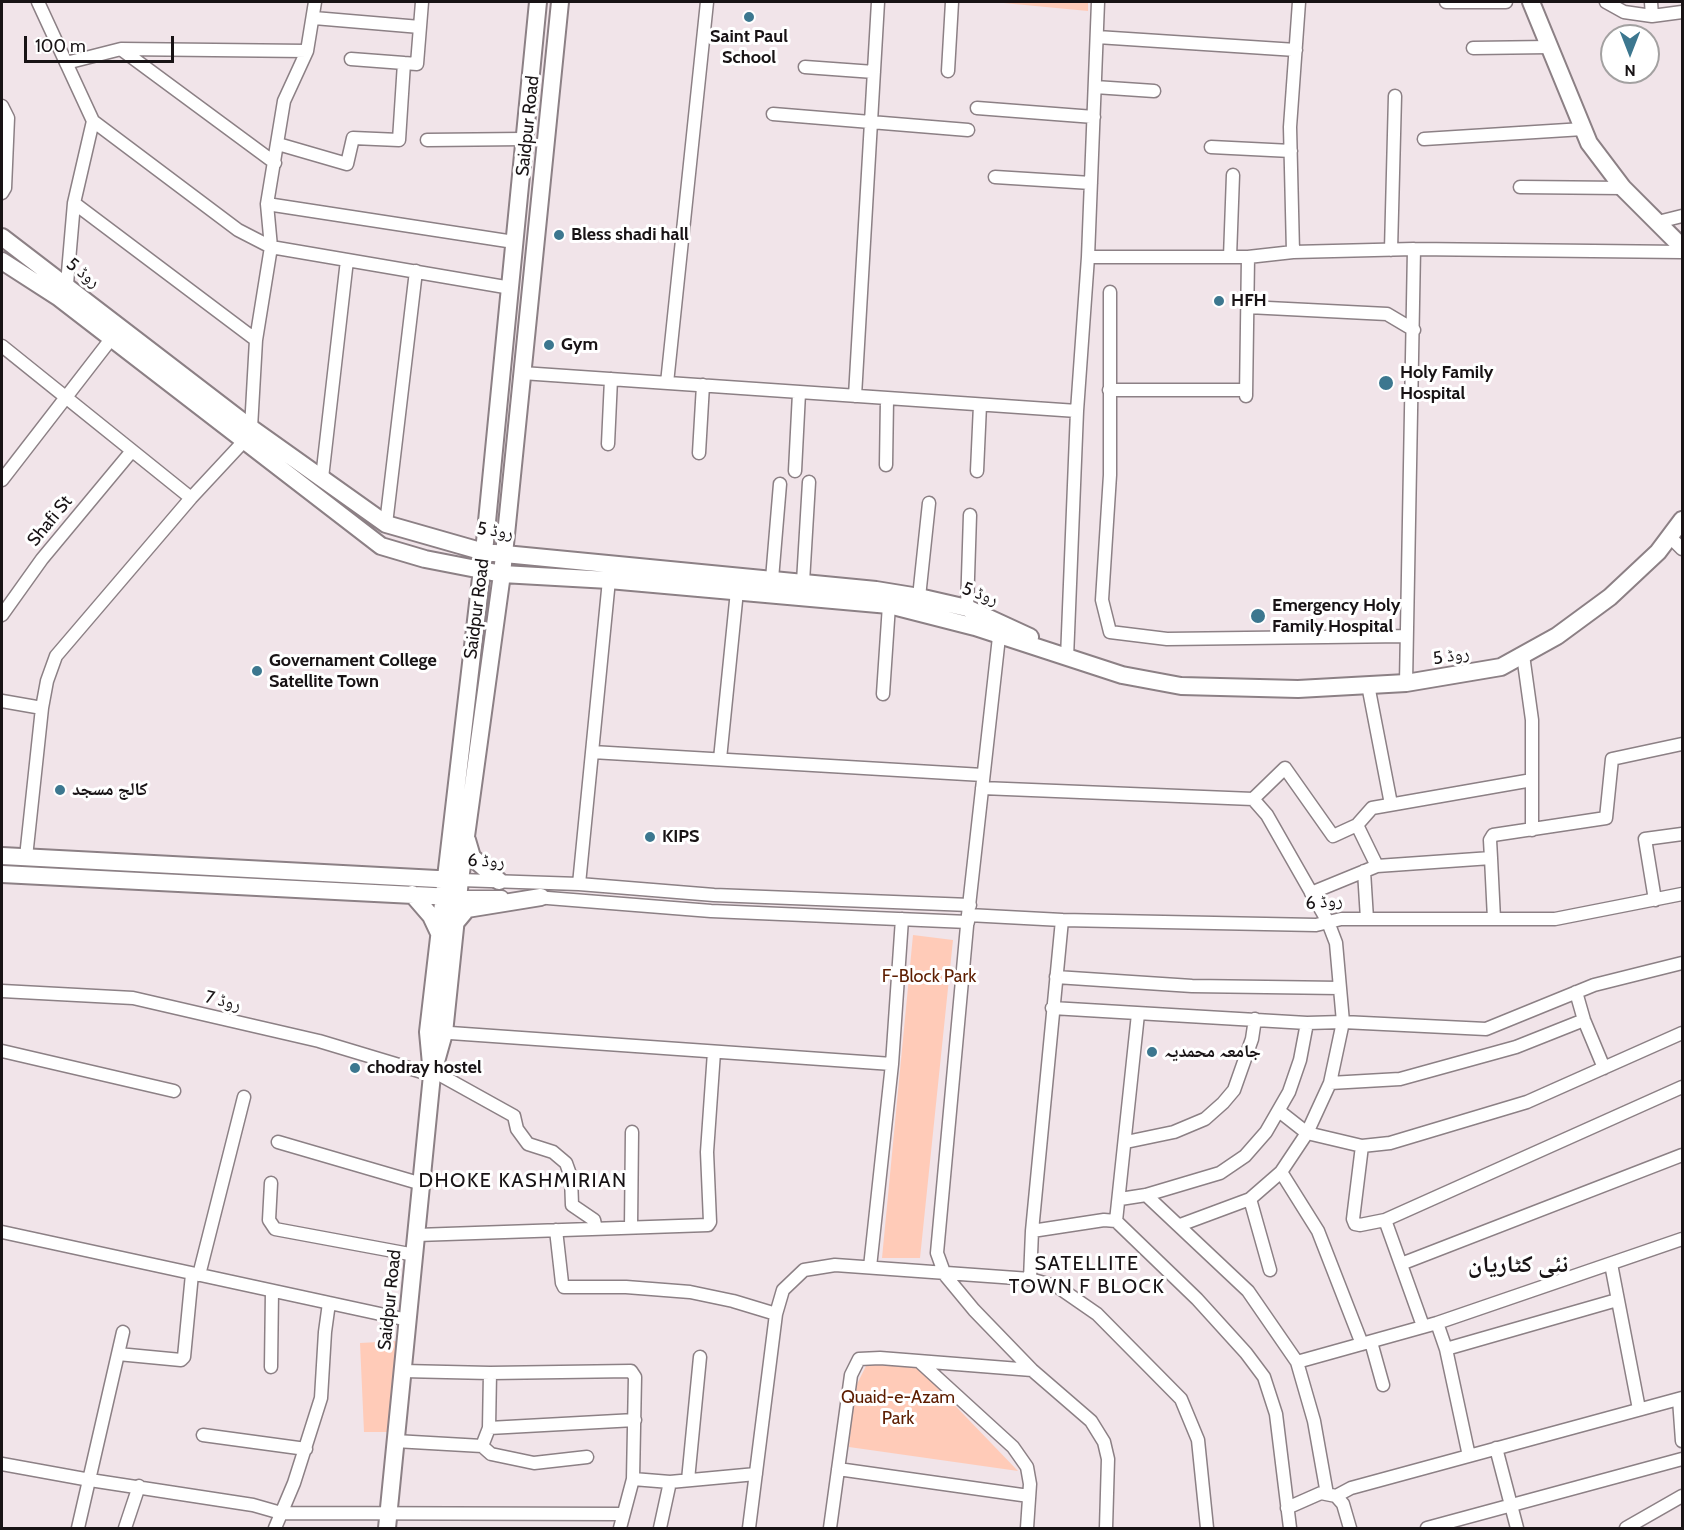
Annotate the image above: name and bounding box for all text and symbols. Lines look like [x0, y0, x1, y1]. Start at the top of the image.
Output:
marker: Saint Paul School [742, 10, 756, 24]
scale bar [27, 24, 177, 62]
north arrow [1600, 24, 1660, 84]
place label: Saint Paul School [710, 26, 788, 68]
text: 100 m [35, 35, 86, 57]
text: N [1624, 61, 1636, 80]
street label: Saidpur Road [512, 75, 544, 177]
place label: Bless shadi hall [571, 224, 689, 246]
marker: Bless shadi hall [552, 228, 566, 242]
street label: روڈ 5 [62, 253, 104, 293]
place label: HFH [1231, 290, 1267, 312]
marker: HFH [1212, 294, 1226, 308]
place label: Gym [561, 334, 598, 356]
marker: Gym [542, 338, 556, 352]
place label: Holy Family Hospital [1400, 362, 1493, 404]
marker: Holy Family Hospital [1377, 374, 1395, 392]
street label: Shafi St [23, 491, 77, 551]
street label: روڈ 5 [475, 518, 515, 544]
street label: Saidpur Road [460, 557, 494, 661]
street label: روڈ 5 [959, 578, 1001, 610]
place label: Emergency Holy Family Hospital [1272, 595, 1400, 638]
marker: Emergency Holy Family Hospital [1249, 607, 1267, 625]
street label: روڈ 5 [1431, 642, 1471, 670]
place label: Governament College Satellite Town [269, 650, 437, 692]
marker: Governament College Satellite Town [250, 664, 264, 678]
place label: کالج مسجد [72, 779, 148, 801]
marker: کالج مسجد [53, 783, 67, 797]
place label: KIPS [662, 826, 700, 848]
marker: KIPS [643, 830, 657, 844]
street label: روڈ 6 [467, 850, 505, 872]
street label: روڈ 6 [1304, 889, 1344, 915]
park label: F-Block Park [882, 966, 976, 988]
street label: روڈ 7 [203, 986, 243, 1016]
place label: جامعہ محمدیہ [1164, 1041, 1261, 1063]
marker: جامعہ محمدیہ [1145, 1045, 1159, 1059]
place label: chodray hostel [367, 1057, 482, 1079]
marker: chodray hostel [348, 1061, 362, 1075]
district label: DHOKE KASHMIRIAN [418, 1169, 628, 1193]
street label: Saidpur Road [374, 1249, 406, 1351]
district label: نئی کٹاریان [1468, 1251, 1568, 1279]
district label: SATELLITE TOWN F BLOCK [1009, 1252, 1165, 1299]
park label: Quaid-e-Azam Park [841, 1387, 955, 1430]

